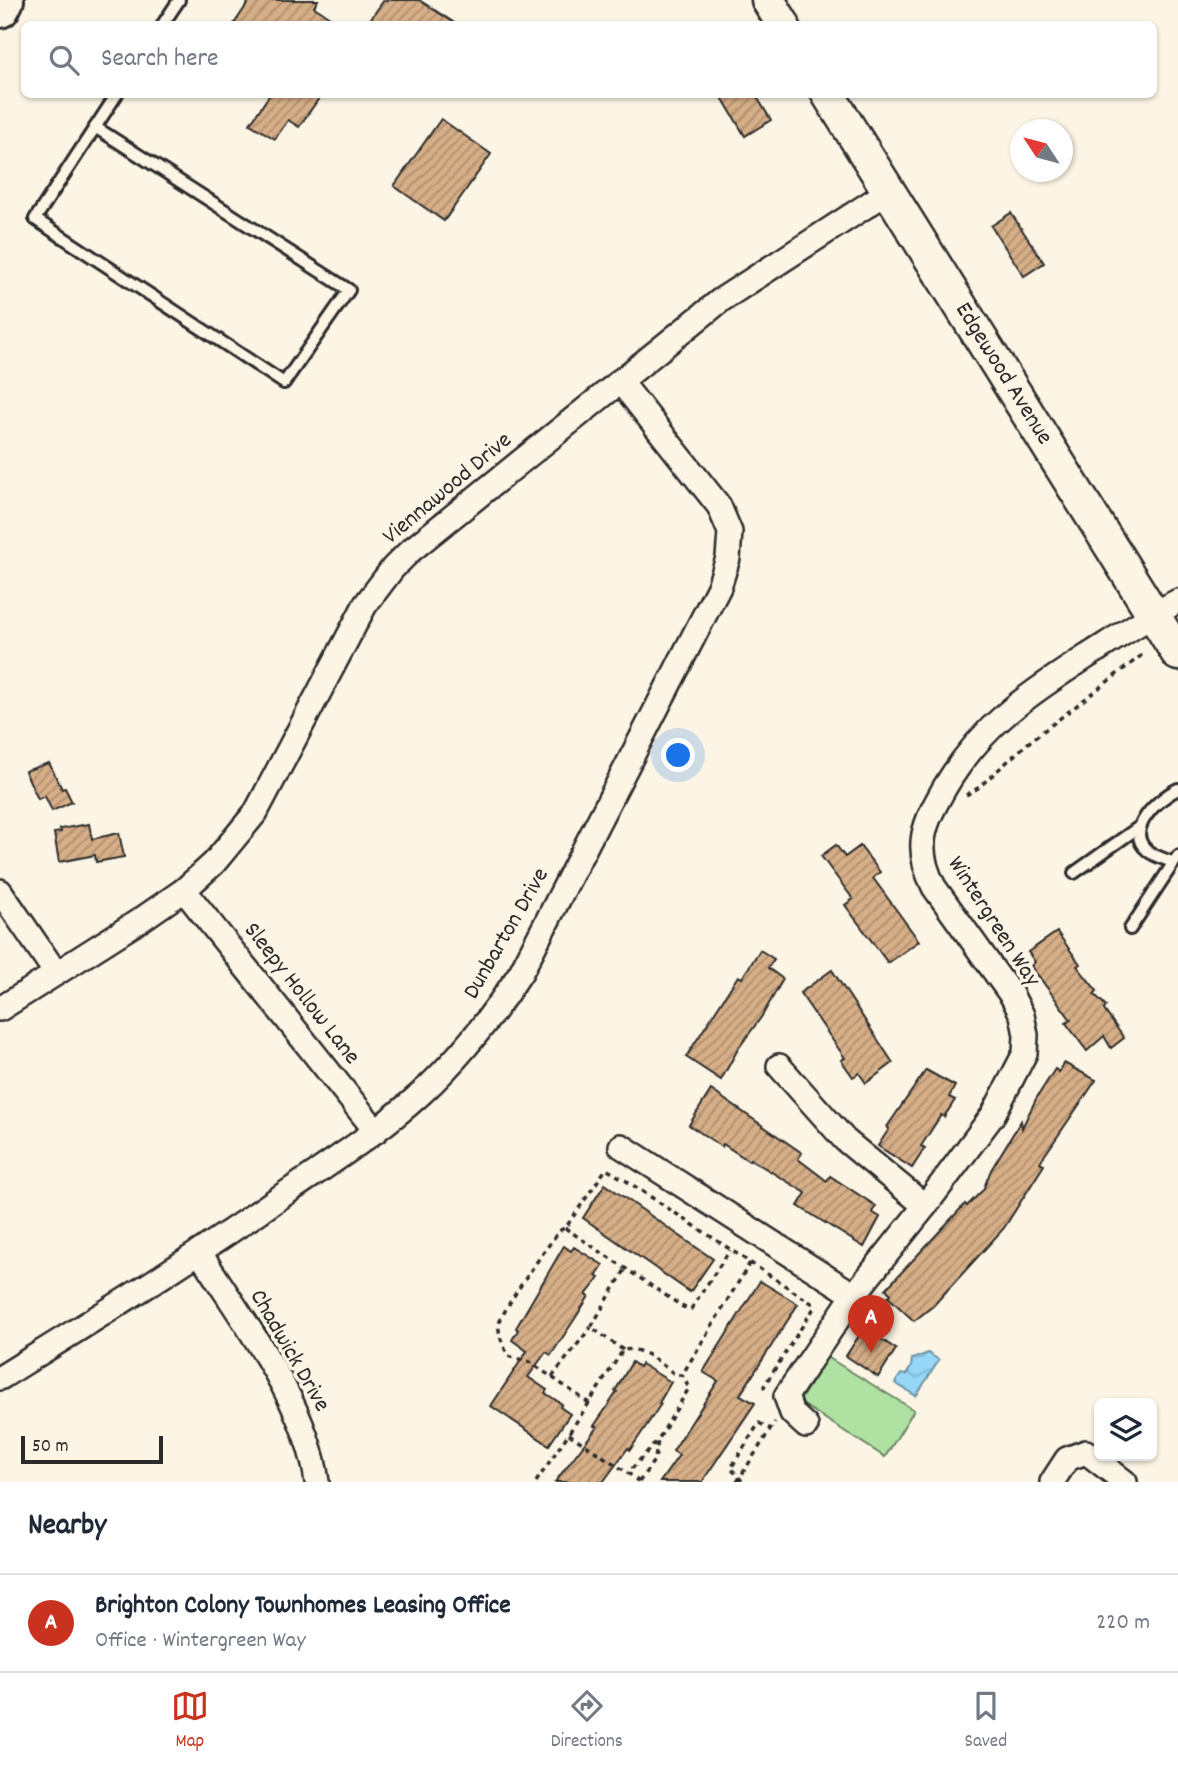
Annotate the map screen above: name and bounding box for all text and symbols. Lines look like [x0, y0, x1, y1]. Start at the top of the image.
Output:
search box [21, 21, 1157, 98]
icon: search [45, 41, 83, 79]
text: Search here [101, 41, 219, 78]
north arrow [1010, 119, 1073, 182]
street label: Edgewood Avenue [946, 296, 1060, 452]
street label: Viennawood Drive [376, 425, 520, 553]
your location [661, 738, 695, 772]
street label: Wintergreen Way [938, 850, 1049, 995]
street label: Dunbarton Drive [456, 862, 558, 1006]
street label: Sleepy Hollow Lane [235, 916, 367, 1072]
street label: Chadwick Drive [240, 1283, 338, 1419]
pin: A [848, 1295, 894, 1353]
map controls [1094, 1398, 1157, 1461]
button: layers [1094, 1398, 1157, 1461]
scale bar [21, 1433, 163, 1465]
text: 50 m [32, 1434, 69, 1461]
text: Nearby [28, 1506, 106, 1549]
text: Brighton Colony Townhomes Leasing Office [95, 1588, 511, 1625]
text: A [45, 1607, 57, 1640]
text: 220 m [1096, 1607, 1150, 1640]
text: Office · Wintergreen Way [95, 1625, 306, 1658]
tab: Map [171, 1687, 209, 1756]
tab: Directions [551, 1687, 623, 1756]
tab: Saved [965, 1687, 1007, 1756]

